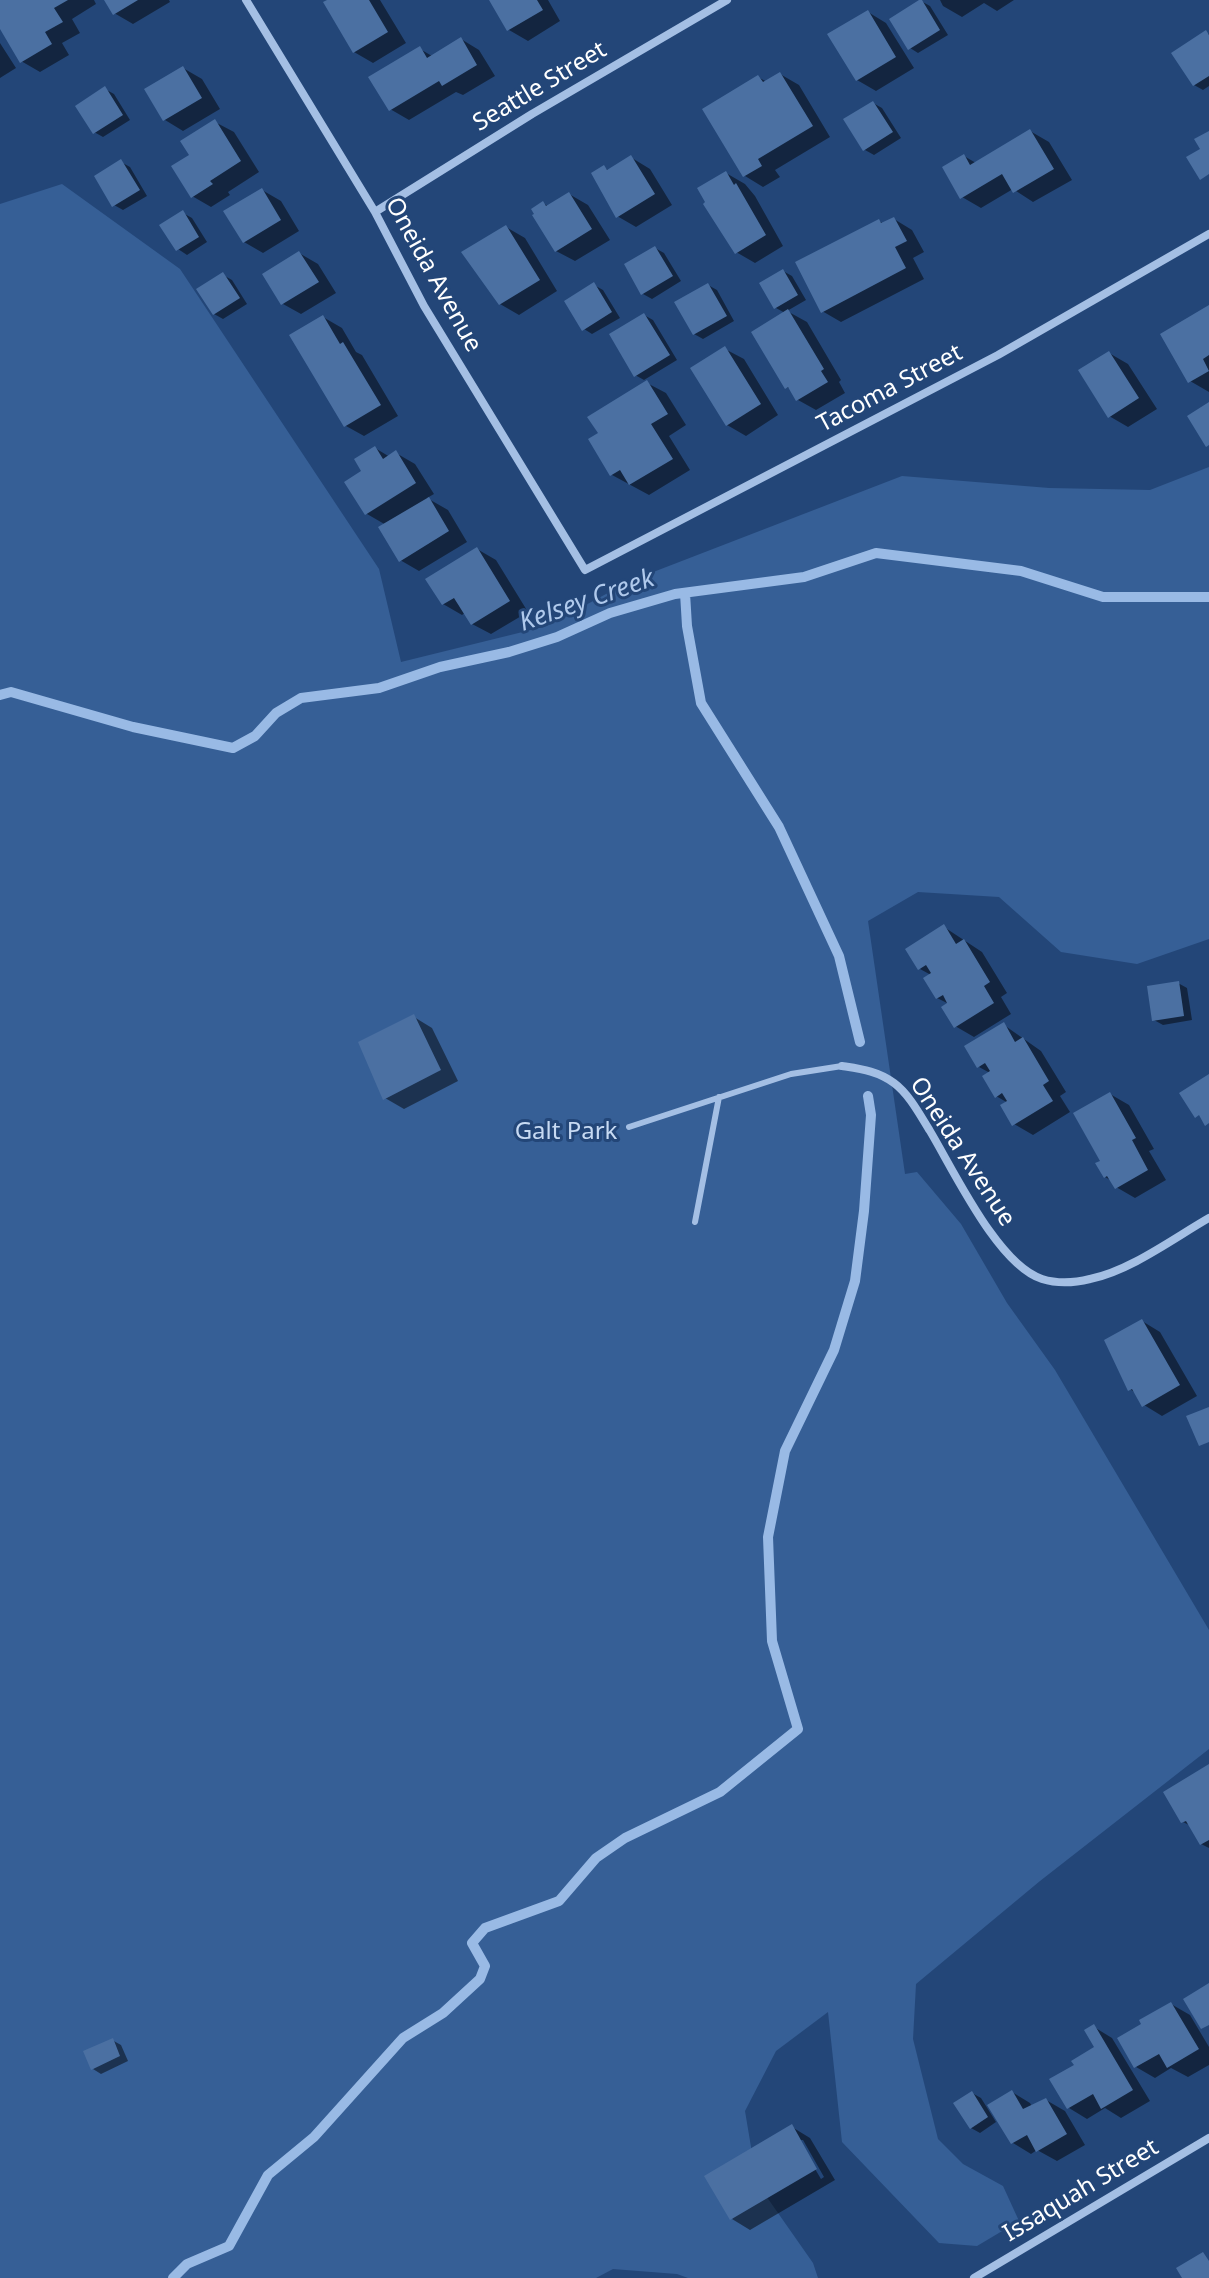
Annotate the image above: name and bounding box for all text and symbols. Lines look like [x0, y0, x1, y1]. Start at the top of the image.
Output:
street label: Seattle Street [468, 36, 612, 138]
street label: Oneida Avenue [379, 193, 487, 357]
street label: Tacoma Street [813, 339, 967, 439]
water label: Kelsey Creek [515, 563, 659, 639]
street label: Oneida Avenue [903, 1072, 1021, 1232]
park label: Galt Park [515, 1118, 617, 1146]
street label: Issaquah Street [998, 2133, 1164, 2249]

